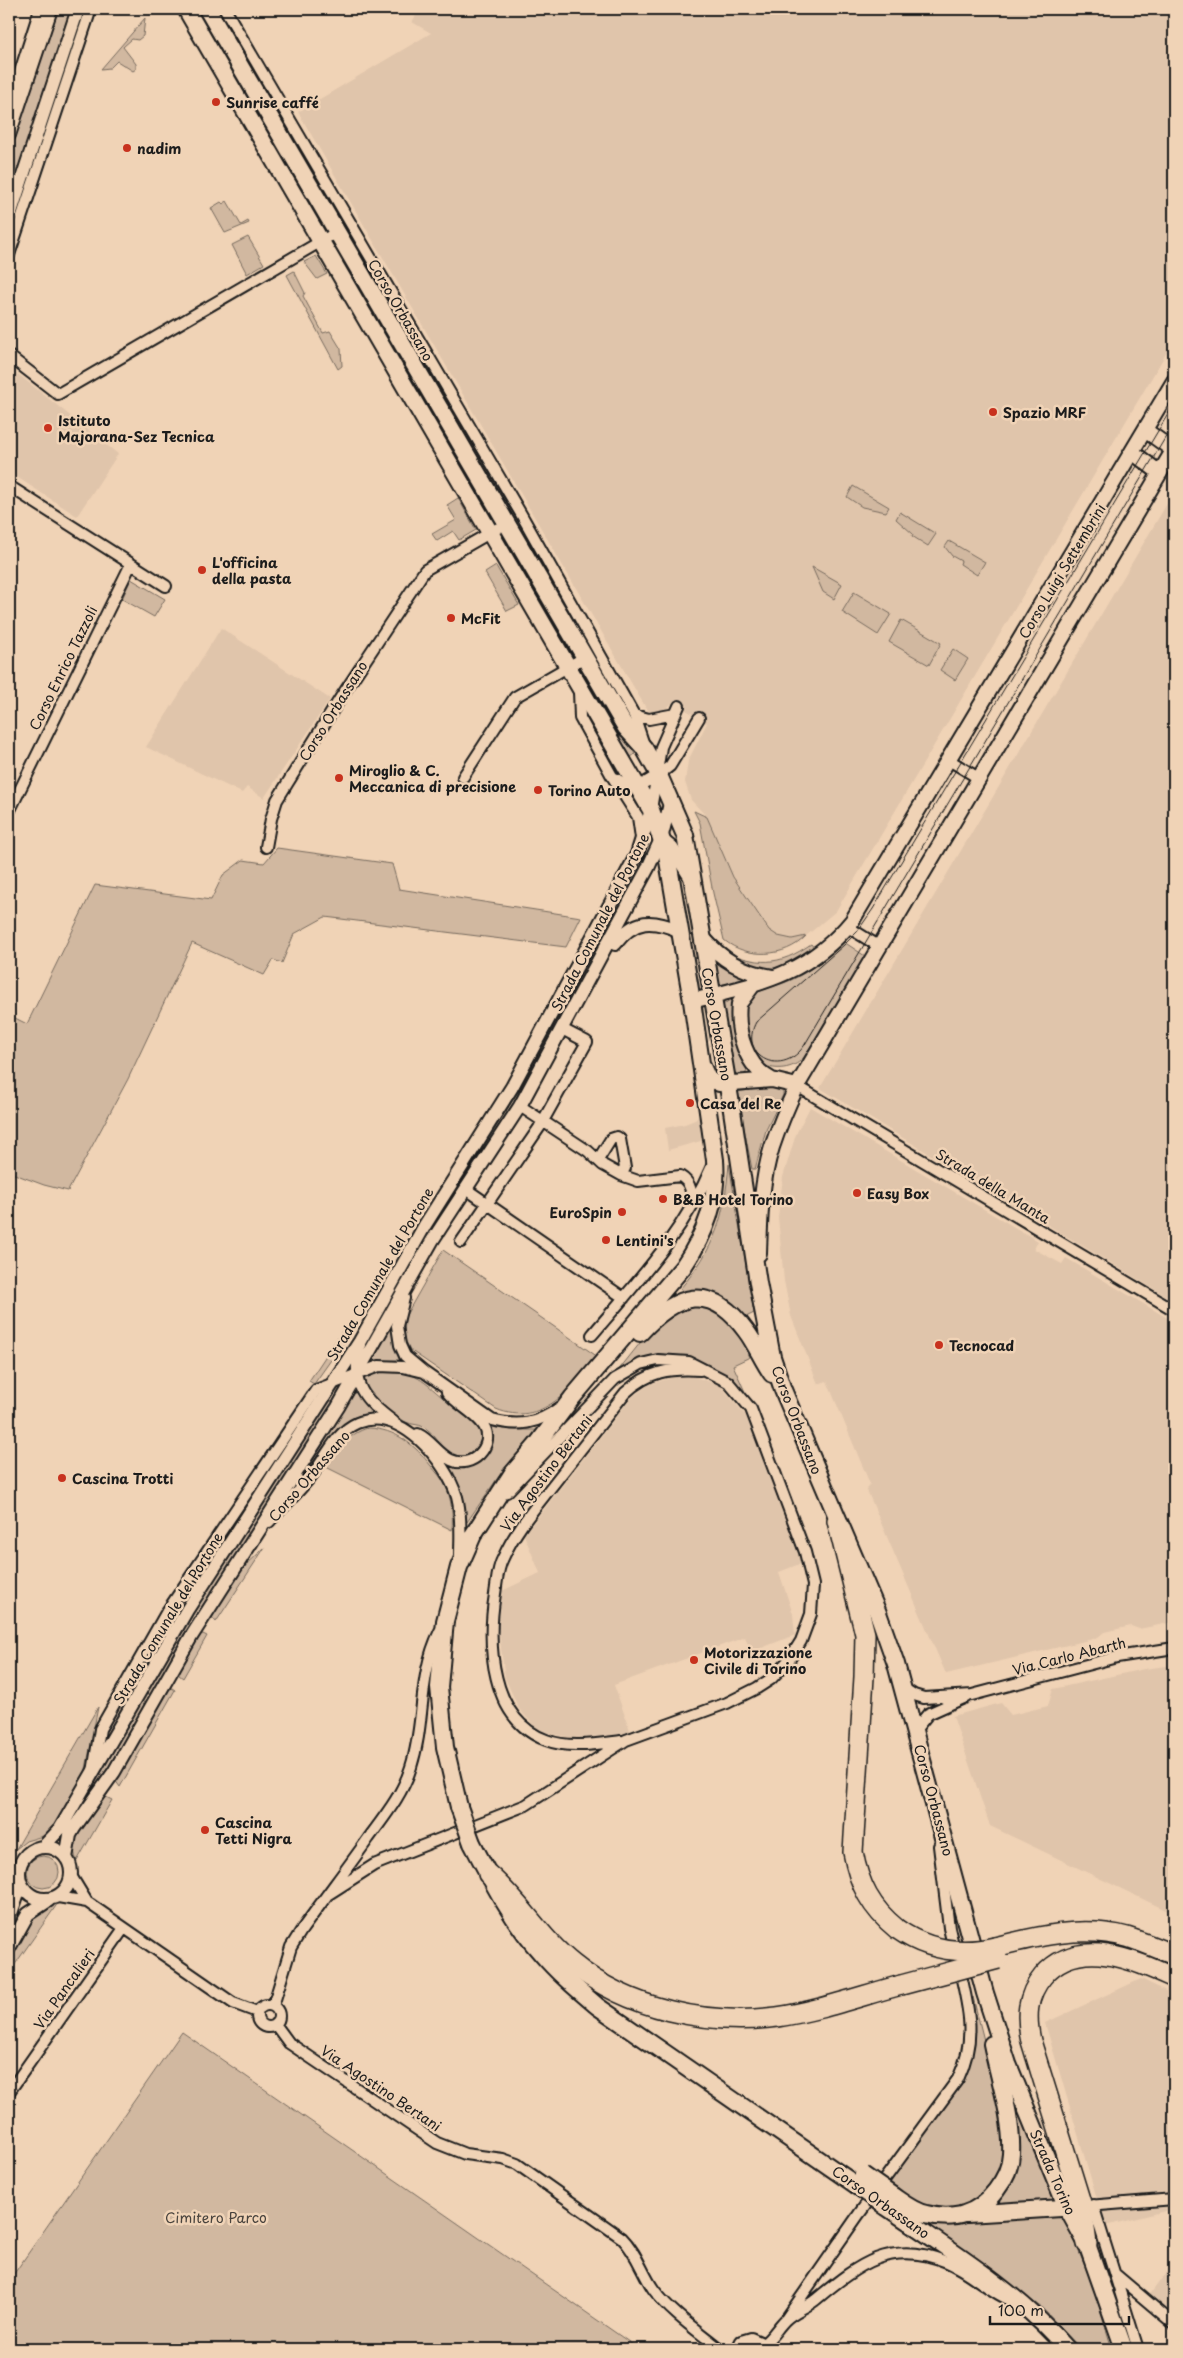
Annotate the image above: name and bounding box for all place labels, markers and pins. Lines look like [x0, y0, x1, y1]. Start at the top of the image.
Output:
place label: Sunrise caffé [226, 92, 319, 113]
marker: Sunrise caffé [210, 96, 222, 108]
place label: nadim [137, 138, 181, 159]
marker: nadim [121, 142, 133, 154]
place label: Spazio MRF [1003, 402, 1087, 423]
marker: Spazio MRF [987, 406, 999, 418]
place label: Istituto Majorana-Sez Tecnica [58, 410, 215, 447]
marker: Istituto Majorana-Sez Tecnica [42, 422, 54, 434]
place label: L'officina della pasta [212, 552, 292, 589]
marker: L'officina della pasta [196, 564, 208, 576]
place label: McFit [461, 608, 501, 629]
marker: McFit [445, 612, 457, 624]
place label: Miroglio & C. Meccanica di precisione [349, 760, 516, 797]
marker: Miroglio & C. Meccanica di precisione [333, 772, 345, 784]
place label: Torino Auto [548, 780, 630, 801]
marker: Torino Auto [532, 784, 544, 796]
place label: Casa del Re [700, 1093, 782, 1114]
marker: Casa del Re [684, 1097, 696, 1109]
place label: Easy Box [867, 1183, 930, 1204]
marker: Easy Box [851, 1187, 863, 1199]
place label: B&B Hotel Torino [673, 1189, 793, 1210]
marker: B&B Hotel Torino [657, 1193, 669, 1205]
place label: EuroSpin [550, 1202, 612, 1223]
marker: EuroSpin [616, 1206, 628, 1218]
place label: Lentini's [616, 1230, 674, 1251]
marker: Lentini's [600, 1234, 612, 1246]
place label: Tecnocad [949, 1335, 1015, 1356]
marker: Tecnocad [933, 1339, 945, 1351]
place label: Cascina Trotti [72, 1468, 174, 1489]
marker: Cascina Trotti [56, 1472, 68, 1484]
place label: Motorizzazione Civile di Torino [704, 1642, 812, 1679]
marker: Motorizzazione Civile di Torino [688, 1654, 700, 1666]
place label: Cascina Tetti Nigra [215, 1812, 292, 1849]
marker: Cascina Tetti Nigra [199, 1824, 211, 1836]

